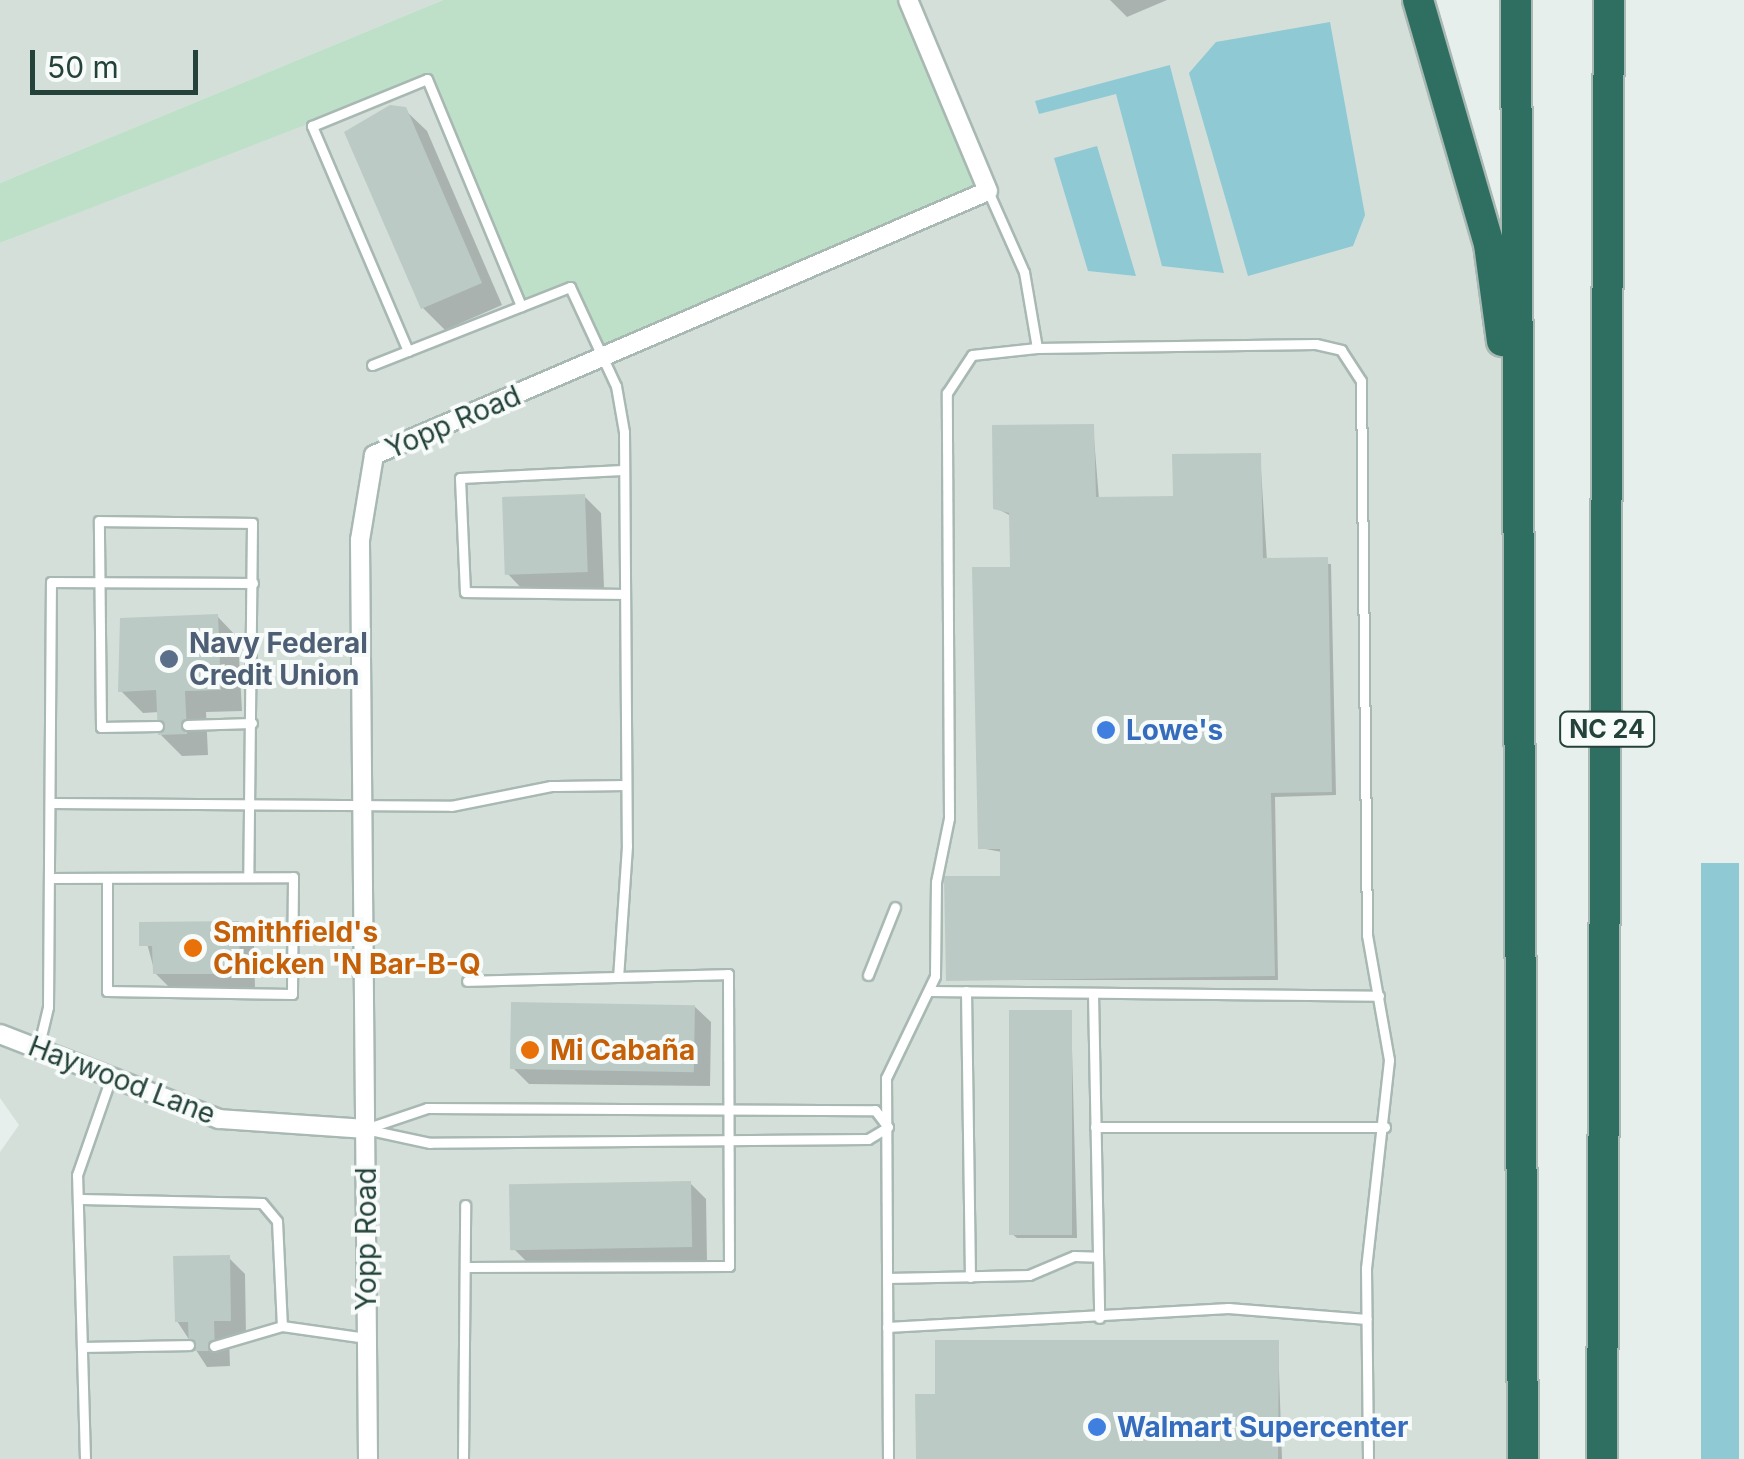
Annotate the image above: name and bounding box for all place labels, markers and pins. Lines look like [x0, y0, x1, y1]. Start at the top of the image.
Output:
place label: Navy Federal Credit Union [189, 626, 368, 692]
marker: Navy Federal Credit Union [158, 648, 180, 670]
place label: Lowe's [1126, 713, 1223, 747]
marker: Lowe's [1095, 719, 1117, 741]
place label: Smithfield's Chicken 'N Bar-B-Q [213, 915, 481, 981]
marker: Smithfield's Chicken 'N Bar-B-Q [182, 937, 204, 959]
place label: Mi Cabaña [550, 1033, 695, 1067]
marker: Mi Cabaña [519, 1039, 541, 1061]
place label: Walmart Supercenter [1117, 1410, 1408, 1444]
marker: Walmart Supercenter [1086, 1416, 1108, 1438]

